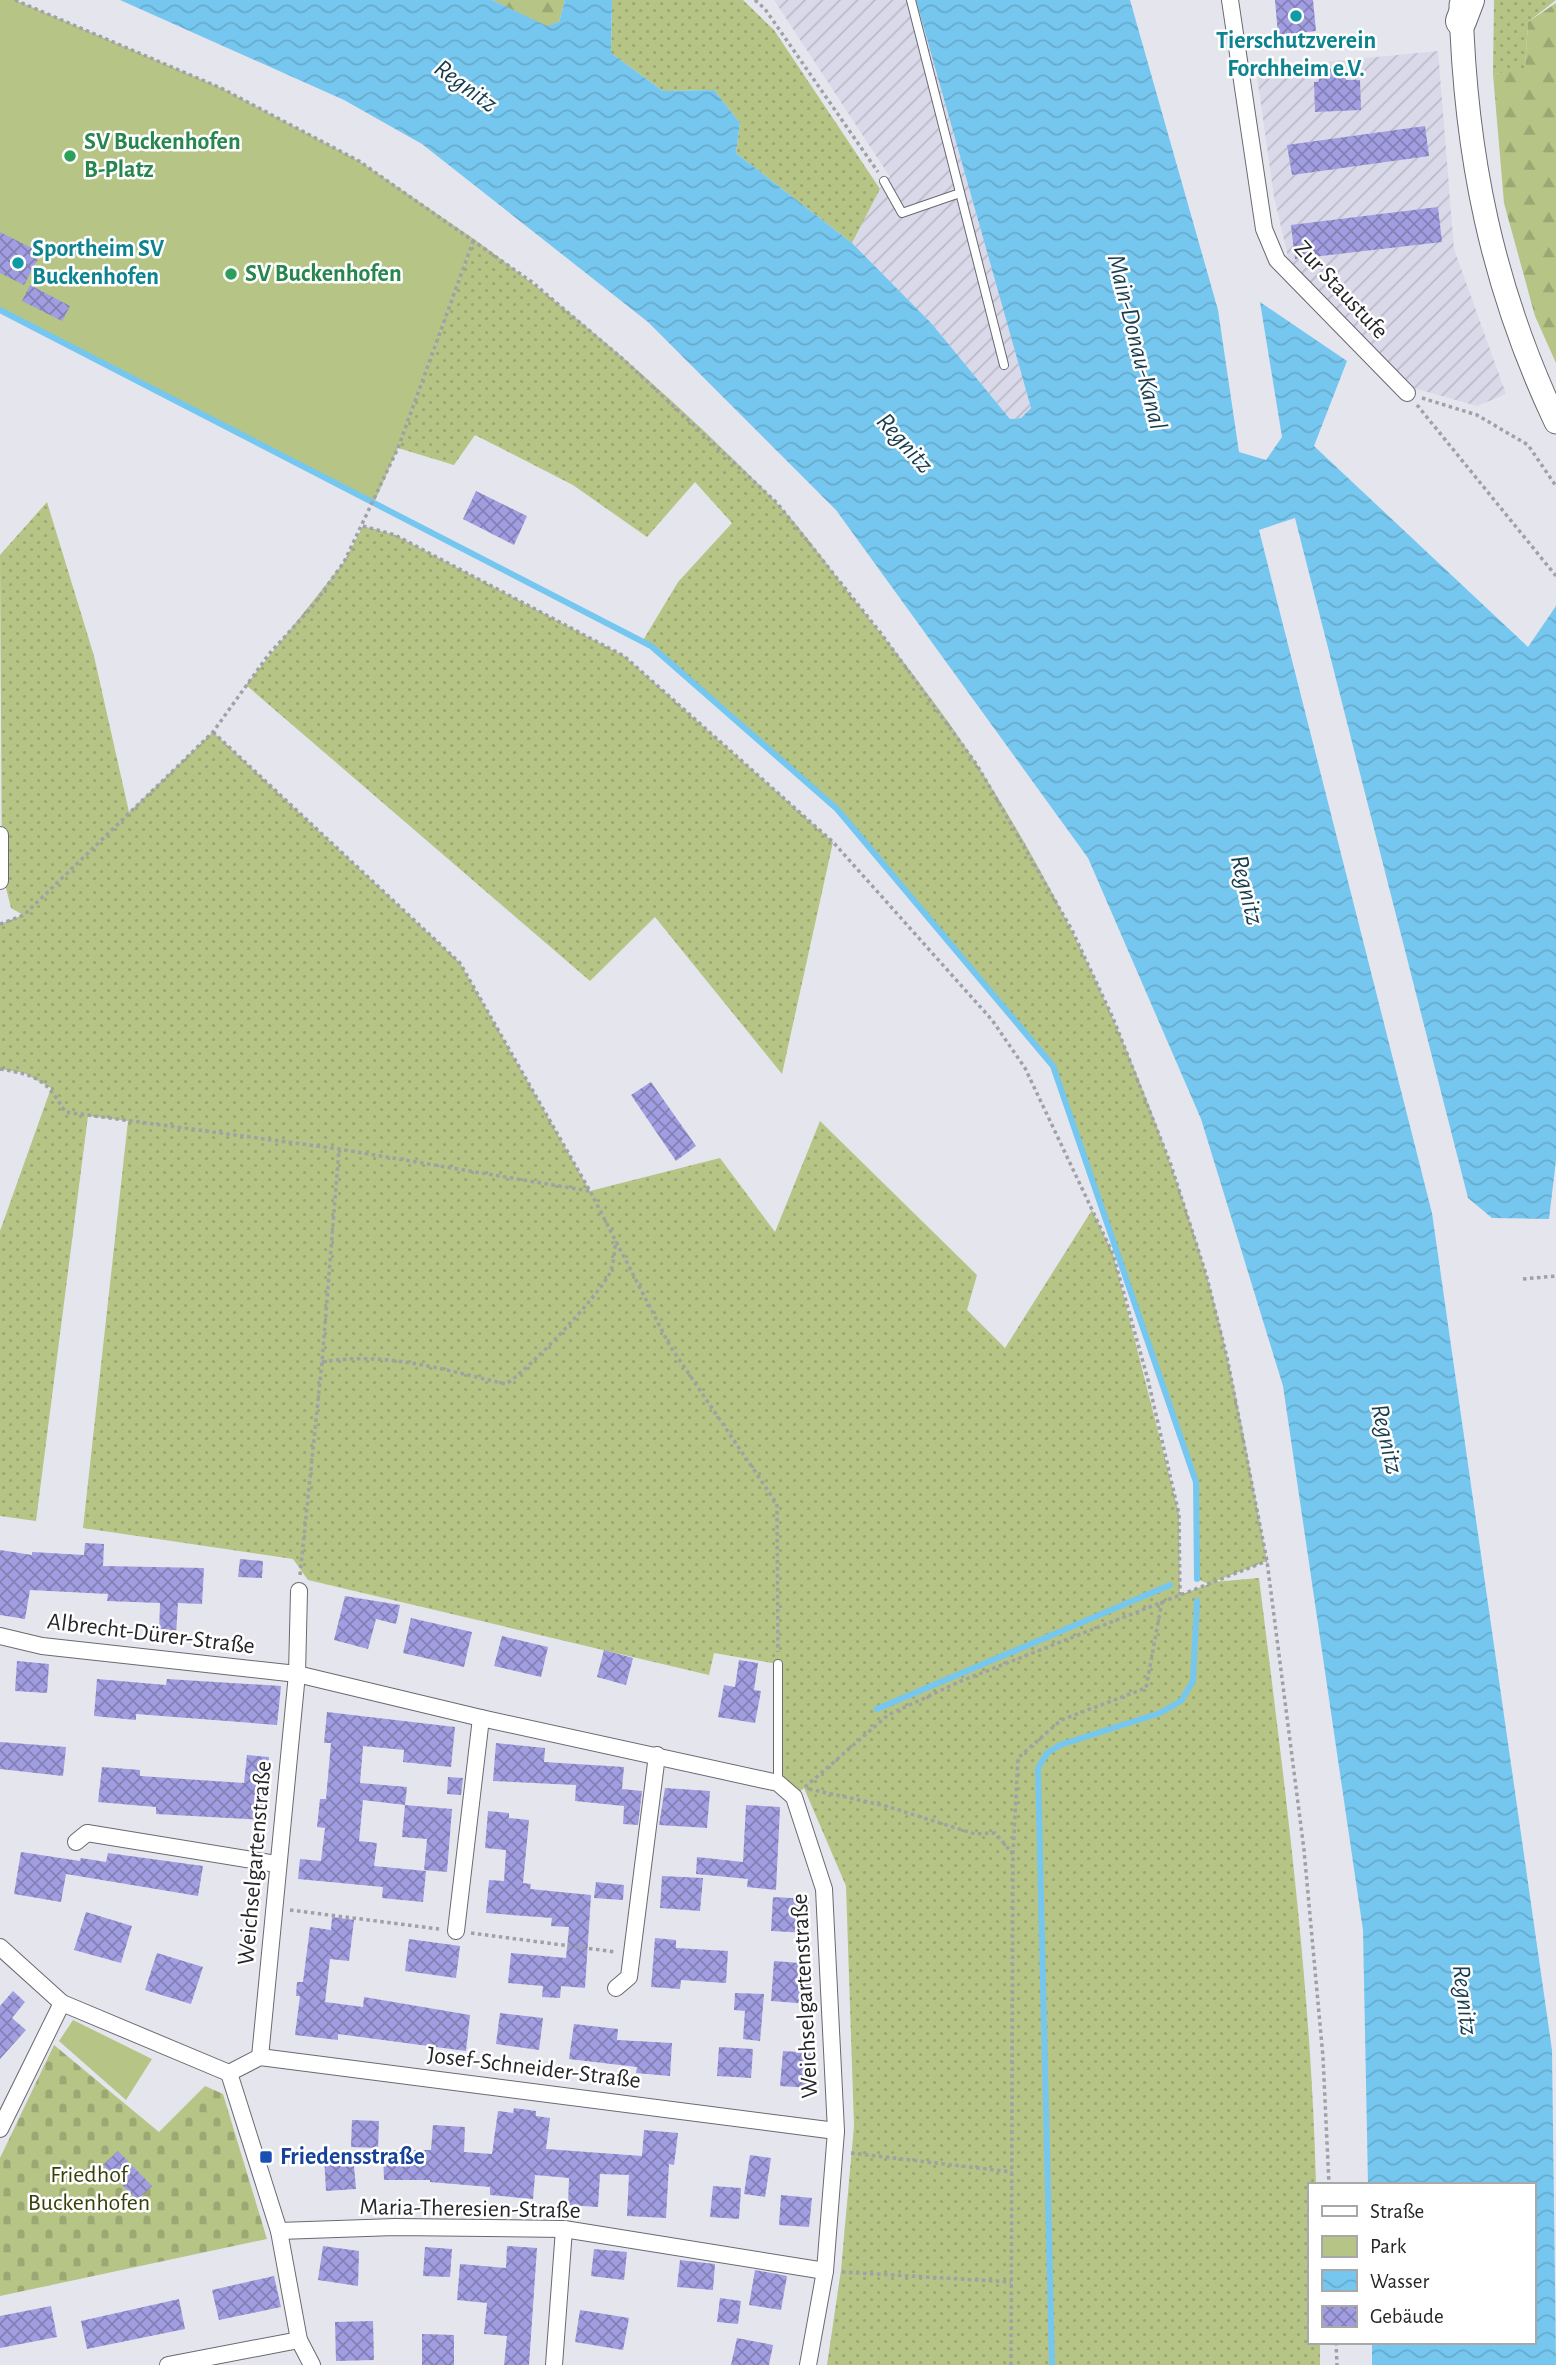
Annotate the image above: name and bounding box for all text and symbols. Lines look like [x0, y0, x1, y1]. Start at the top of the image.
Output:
marker: Tierschutzverein Forchheim e.V. [1288, 8, 1304, 24]
place label: Tierschutzverein Forchheim e.V. [1216, 29, 1376, 81]
water label: Regnitz [430, 55, 502, 117]
place label: SV Buckenhofen B-Platz [84, 130, 241, 182]
marker: SV Buckenhofen B-Platz [62, 148, 78, 164]
street label: Zur Staustufe [1290, 236, 1392, 344]
place label: Sportheim SV Buckenhofen [32, 237, 165, 289]
water label: Main-Donau-Kanal [1103, 252, 1171, 432]
marker: Sportheim SV Buckenhofen [10, 255, 26, 271]
place label: SV Buckenhofen [245, 262, 402, 286]
marker: SV Buckenhofen [223, 266, 239, 282]
water label: Regnitz [872, 408, 938, 478]
water label: Regnitz [1226, 852, 1268, 928]
water label: Regnitz [1366, 1401, 1408, 1477]
street label: Albrecht-Dürer-Straße [46, 1609, 256, 1659]
street label: Weichselgartenstraße [234, 1760, 276, 1966]
street label: Weichselgartenstraße [788, 1893, 822, 2099]
water label: Regnitz [1448, 1963, 1482, 2037]
street label: Josef-Schneider-Straße [426, 2043, 642, 2093]
place label: Friedensstraße [280, 2145, 425, 2169]
marker: Friedensstraße [258, 2149, 274, 2165]
park label: Friedhof Buckenhofen [28, 2163, 150, 2215]
legend [1308, 2183, 1535, 2344]
street label: Maria-Theresien-Straße [359, 2195, 581, 2223]
text: Straße [1370, 2201, 1424, 2222]
text: Park [1370, 2236, 1407, 2257]
text: Wasser [1370, 2271, 1430, 2292]
text: Gebäude [1370, 2306, 1444, 2327]

